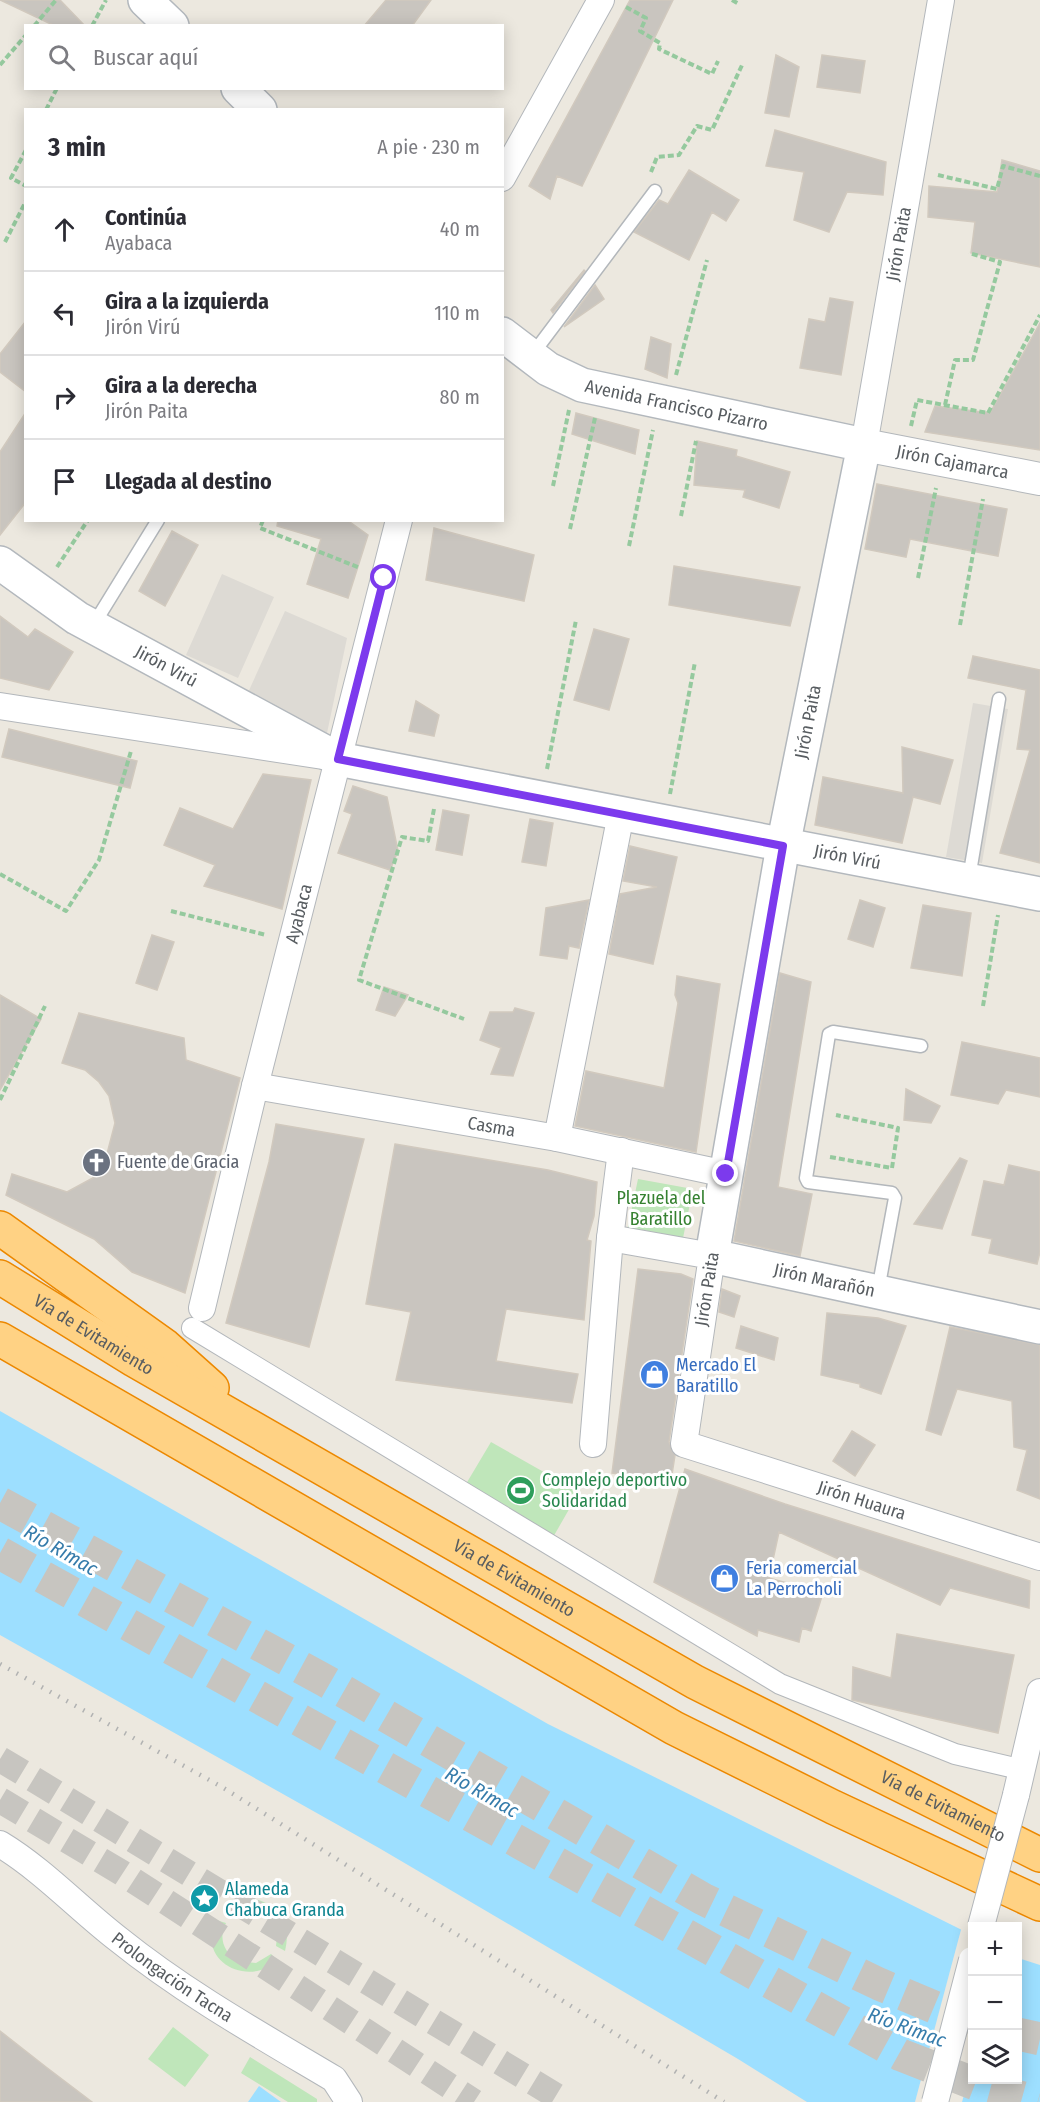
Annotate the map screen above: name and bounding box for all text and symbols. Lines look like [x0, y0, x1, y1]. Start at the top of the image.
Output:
search box [24, 24, 504, 90]
icon: search [45, 41, 78, 74]
text: Buscar aquí [93, 44, 198, 71]
text: 3 min [48, 132, 106, 163]
text: A pie · 230 m [377, 135, 480, 159]
text: Continúa [105, 204, 187, 231]
street label: Jirón Paita [882, 205, 916, 283]
icon: ahead [48, 213, 81, 246]
text: 40 m [440, 217, 480, 241]
text: Ayabaca [105, 231, 172, 255]
text: Gira a la izquierda [105, 288, 269, 315]
icon: left [48, 297, 81, 330]
text: 110 m [434, 301, 480, 325]
text: Jirón Virú [105, 315, 180, 339]
text: Gira a la derecha [105, 372, 257, 399]
street label: Avenida Francisco Pizarro [583, 375, 770, 435]
icon: right [48, 381, 81, 414]
text: 80 m [440, 385, 480, 409]
text: Jirón Paita [105, 399, 188, 423]
street label: Jirón Cajamarca [894, 440, 1011, 484]
icon: arrive [48, 465, 81, 498]
text: Llegada al destino [105, 468, 272, 495]
route start [370, 564, 396, 590]
street label: Jirón Virú [131, 640, 201, 692]
street label: Jirón Paita [790, 683, 826, 761]
street label: Jirón Virú [812, 840, 883, 874]
street label: Ayabaca [281, 881, 317, 946]
street label: Casma [466, 1112, 517, 1142]
church icon: Fuente de Gracia [80, 1146, 112, 1178]
place label: Fuente de Gracia [117, 1151, 240, 1173]
route end [712, 1160, 738, 1186]
park label: Plazuela del Baratillo [617, 1187, 706, 1230]
street label: Jirón Paita [690, 1250, 724, 1328]
street label: Jirón Marañón [772, 1259, 877, 1302]
street label: Vía de Evitamiento [30, 1290, 158, 1380]
place label: Mercado El Baratillo [676, 1354, 756, 1397]
shop icon: Mercado El Baratillo [639, 1359, 671, 1391]
place label: Complejo deportivo Solidaridad [542, 1469, 687, 1512]
sports icon: Complejo deportivo Solidaridad [505, 1474, 537, 1506]
street label: Jirón Huaura [815, 1476, 909, 1525]
water label: Río Rímac [20, 1519, 102, 1581]
street label: Vía de Evitamiento [449, 1535, 579, 1622]
place label: Feria comercial La Perrocholi [746, 1557, 857, 1600]
shop icon: Feria comercial La Perrocholi [709, 1562, 741, 1594]
water label: Río Rímac [441, 1761, 523, 1823]
street label: Vía de Evitamiento [877, 1766, 1009, 1847]
place label: Alameda Chabuca Granda [225, 1878, 345, 1921]
place icon: Alameda Chabuca Granda [188, 1883, 220, 1915]
map controls [968, 1922, 1022, 2084]
button: + [968, 1922, 1022, 1976]
street label: Prolongación Tacna [107, 1927, 237, 2027]
button: − [968, 1976, 1022, 2030]
water label: Río Rímac [865, 2002, 950, 2052]
button: layers [968, 2030, 1022, 2084]

